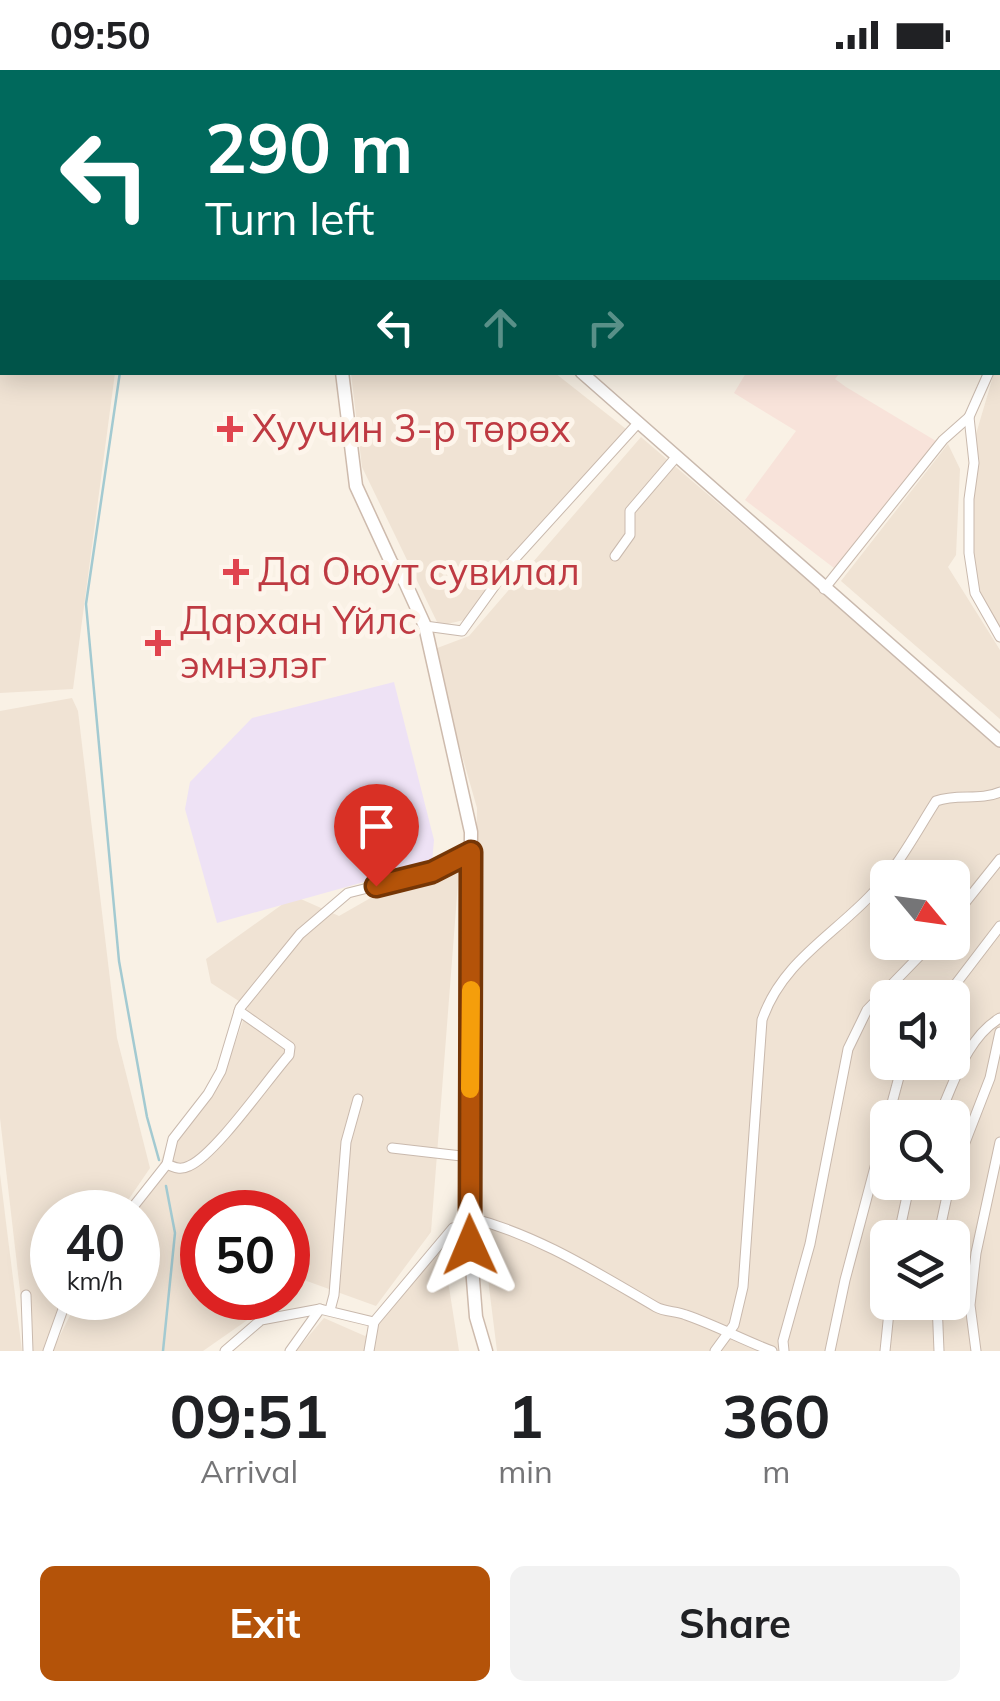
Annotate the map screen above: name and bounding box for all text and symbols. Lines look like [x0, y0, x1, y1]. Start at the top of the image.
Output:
text: 09:50 [50, 11, 151, 59]
text: 290 m [205, 103, 413, 191]
icon: left [40, 110, 170, 240]
text: Turn left [205, 190, 374, 246]
icon: left [368, 300, 423, 355]
icon: ahead [473, 300, 528, 355]
icon: right [578, 300, 633, 355]
place label: Хуучин 3-р төрөх [252, 404, 571, 452]
marker: Хуучин 3-р төрөх [217, 416, 243, 442]
place label: Да Оюут сувилал [258, 547, 580, 595]
marker: Да Оюут сувилал [223, 559, 249, 585]
place label: Дархан Үйлс эмнэлэг [180, 596, 417, 688]
marker: Дархан Үйлс эмнэлэг [145, 630, 171, 656]
pin [334, 784, 419, 887]
icon: arrive [349, 799, 404, 854]
north arrow [870, 860, 970, 960]
map controls [870, 860, 970, 1320]
button: sound [870, 980, 970, 1080]
button: search [870, 1100, 970, 1200]
speed limit sign: 50 [180, 1190, 310, 1320]
position arrow [418, 1193, 522, 1297]
text: 40 [65, 1211, 125, 1274]
button: layers [870, 1220, 970, 1320]
text: km/h [67, 1265, 123, 1296]
text: 09:51 [170, 1378, 329, 1453]
text: 1 [507, 1378, 543, 1453]
text: 360 [722, 1378, 830, 1453]
text: Arrival [200, 1451, 298, 1491]
text: min [498, 1451, 553, 1491]
text: m [762, 1451, 790, 1491]
button: Exit [40, 1566, 490, 1681]
button: Share [510, 1566, 960, 1681]

